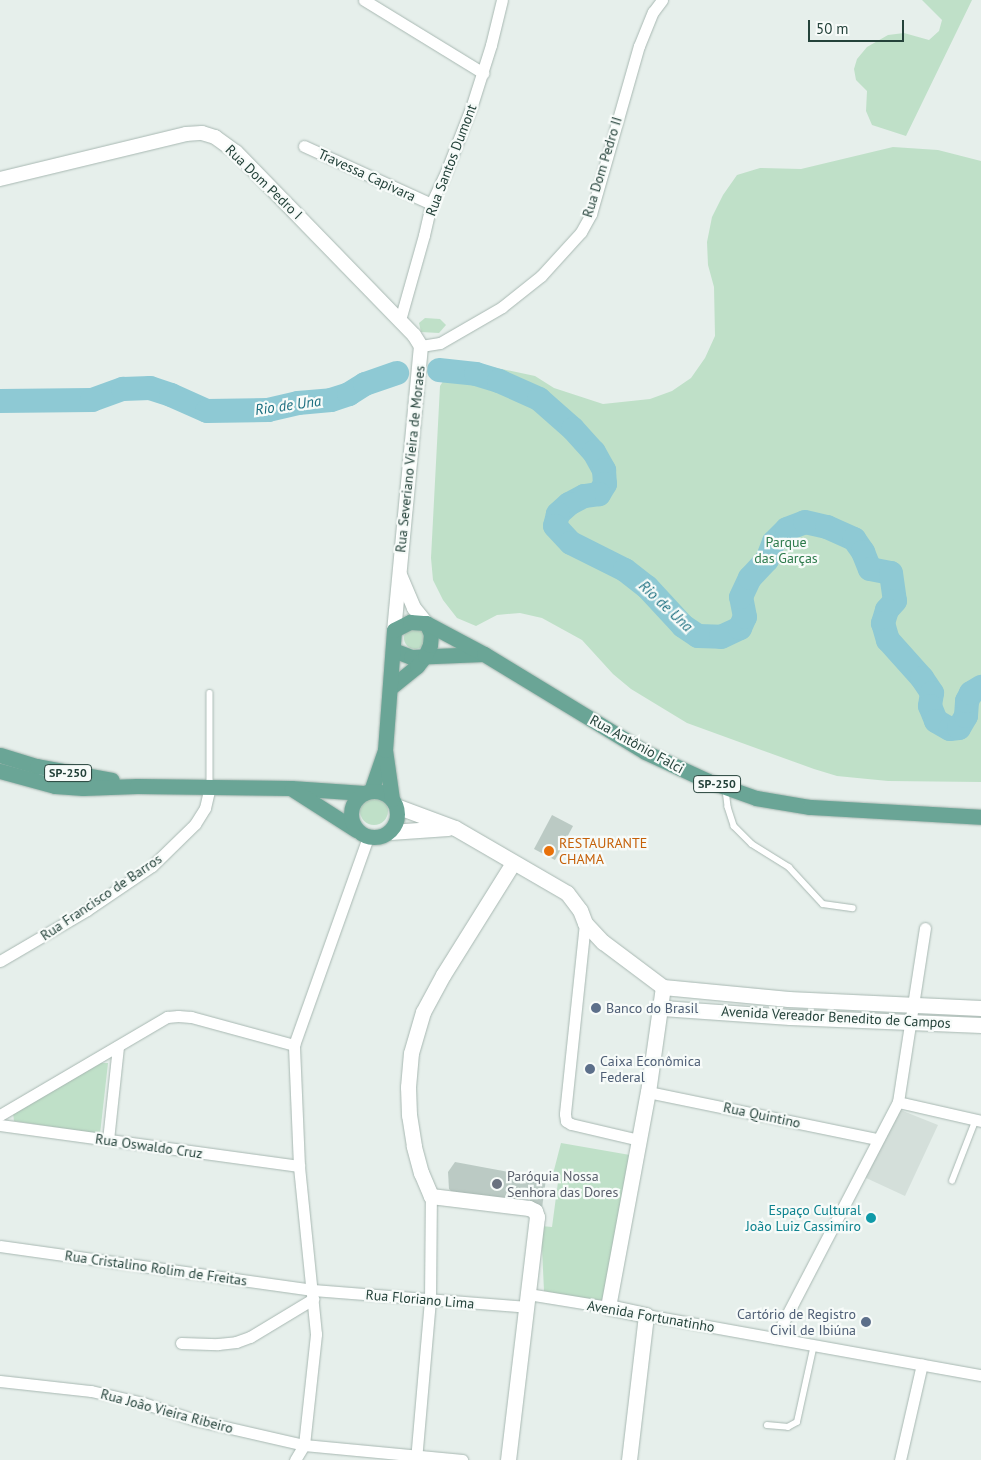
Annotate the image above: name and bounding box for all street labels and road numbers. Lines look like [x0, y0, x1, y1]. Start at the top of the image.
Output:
street label: Rua Santos Dumont [422, 102, 480, 218]
street label: Rua Dom Pedro II [579, 115, 625, 219]
street label: Rua Dom Pedro I [222, 141, 306, 223]
street label: Travessa Capivara [316, 145, 418, 205]
street label: Rua Severiano Vieira de Moraes [392, 364, 428, 554]
street label: Rua Antônio Falci [587, 711, 687, 777]
road number: SP-250 [43, 764, 93, 782]
road number: SP-250 [692, 774, 742, 794]
street label: Rua Francisco de Barros [37, 850, 165, 944]
street label: Avenida Vereador Benedito de Campos [721, 1003, 951, 1031]
street label: Rua Quintino [722, 1099, 802, 1131]
street label: Rua Oswaldo Cruz [94, 1130, 204, 1162]
street label: Rua Cristalino Rolim de Freitas [64, 1247, 248, 1289]
street label: Rua Floriano Lima [365, 1286, 475, 1312]
street label: Avenida Fortunatinho [586, 1297, 716, 1335]
street label: Rua João Vieira Ribeiro [99, 1385, 235, 1437]

